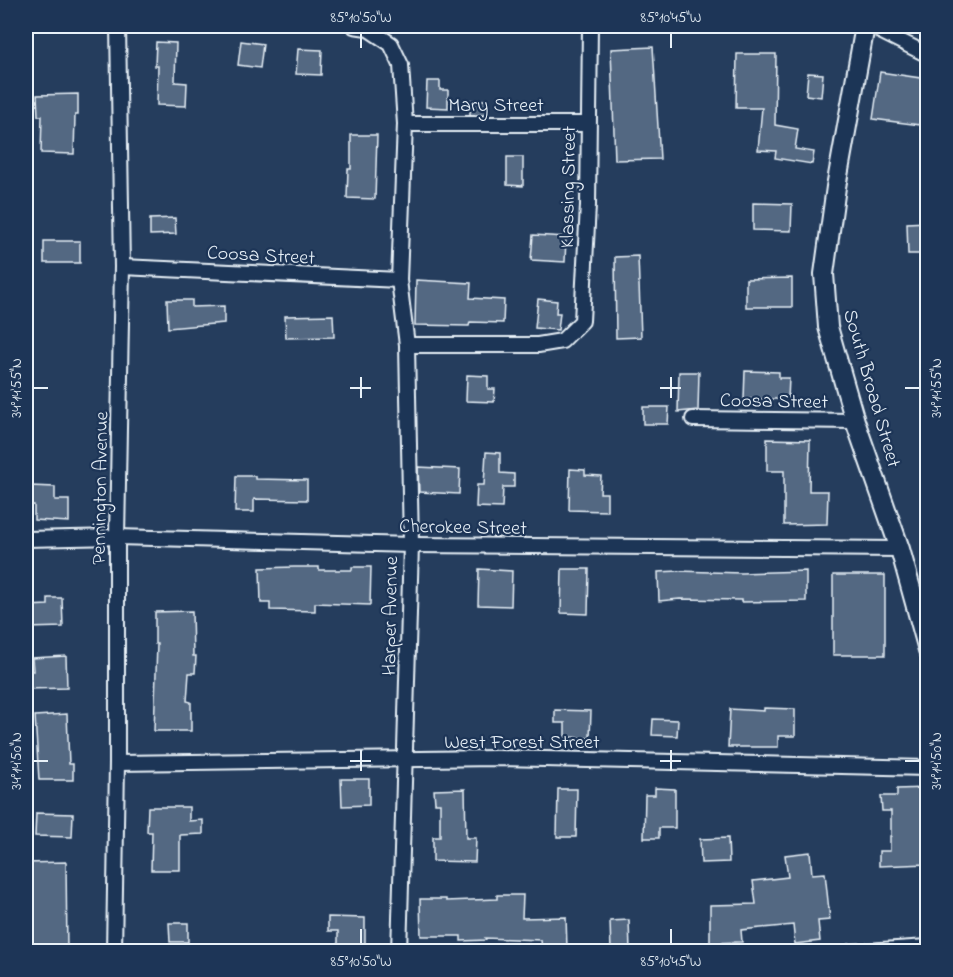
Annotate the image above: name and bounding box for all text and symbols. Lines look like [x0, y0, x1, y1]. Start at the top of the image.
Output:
text: 85°10'50"W [330, 7, 392, 29]
text: 85°10'45"W [641, 7, 701, 29]
street label: Mary Street [448, 92, 544, 121]
street label: Klassing Street [554, 125, 586, 248]
street label: Coosa Street [206, 239, 316, 274]
street label: South Broad Street [834, 306, 907, 471]
text: 34°14'55"N [6, 358, 28, 418]
text: 34°14'55"N [926, 358, 948, 418]
street label: Coosa Street [720, 387, 829, 418]
street label: Pennington Avenue [86, 411, 118, 565]
street label: Cherokee Street [399, 513, 527, 544]
street label: Harper Avenue [376, 556, 407, 676]
street label: West Forest Street [444, 729, 600, 758]
text: 34°14'50"N [6, 732, 28, 790]
text: 34°14'50"N [926, 732, 948, 790]
text: 85°10'50"W [330, 951, 392, 973]
text: 85°10'45"W [641, 951, 701, 973]

